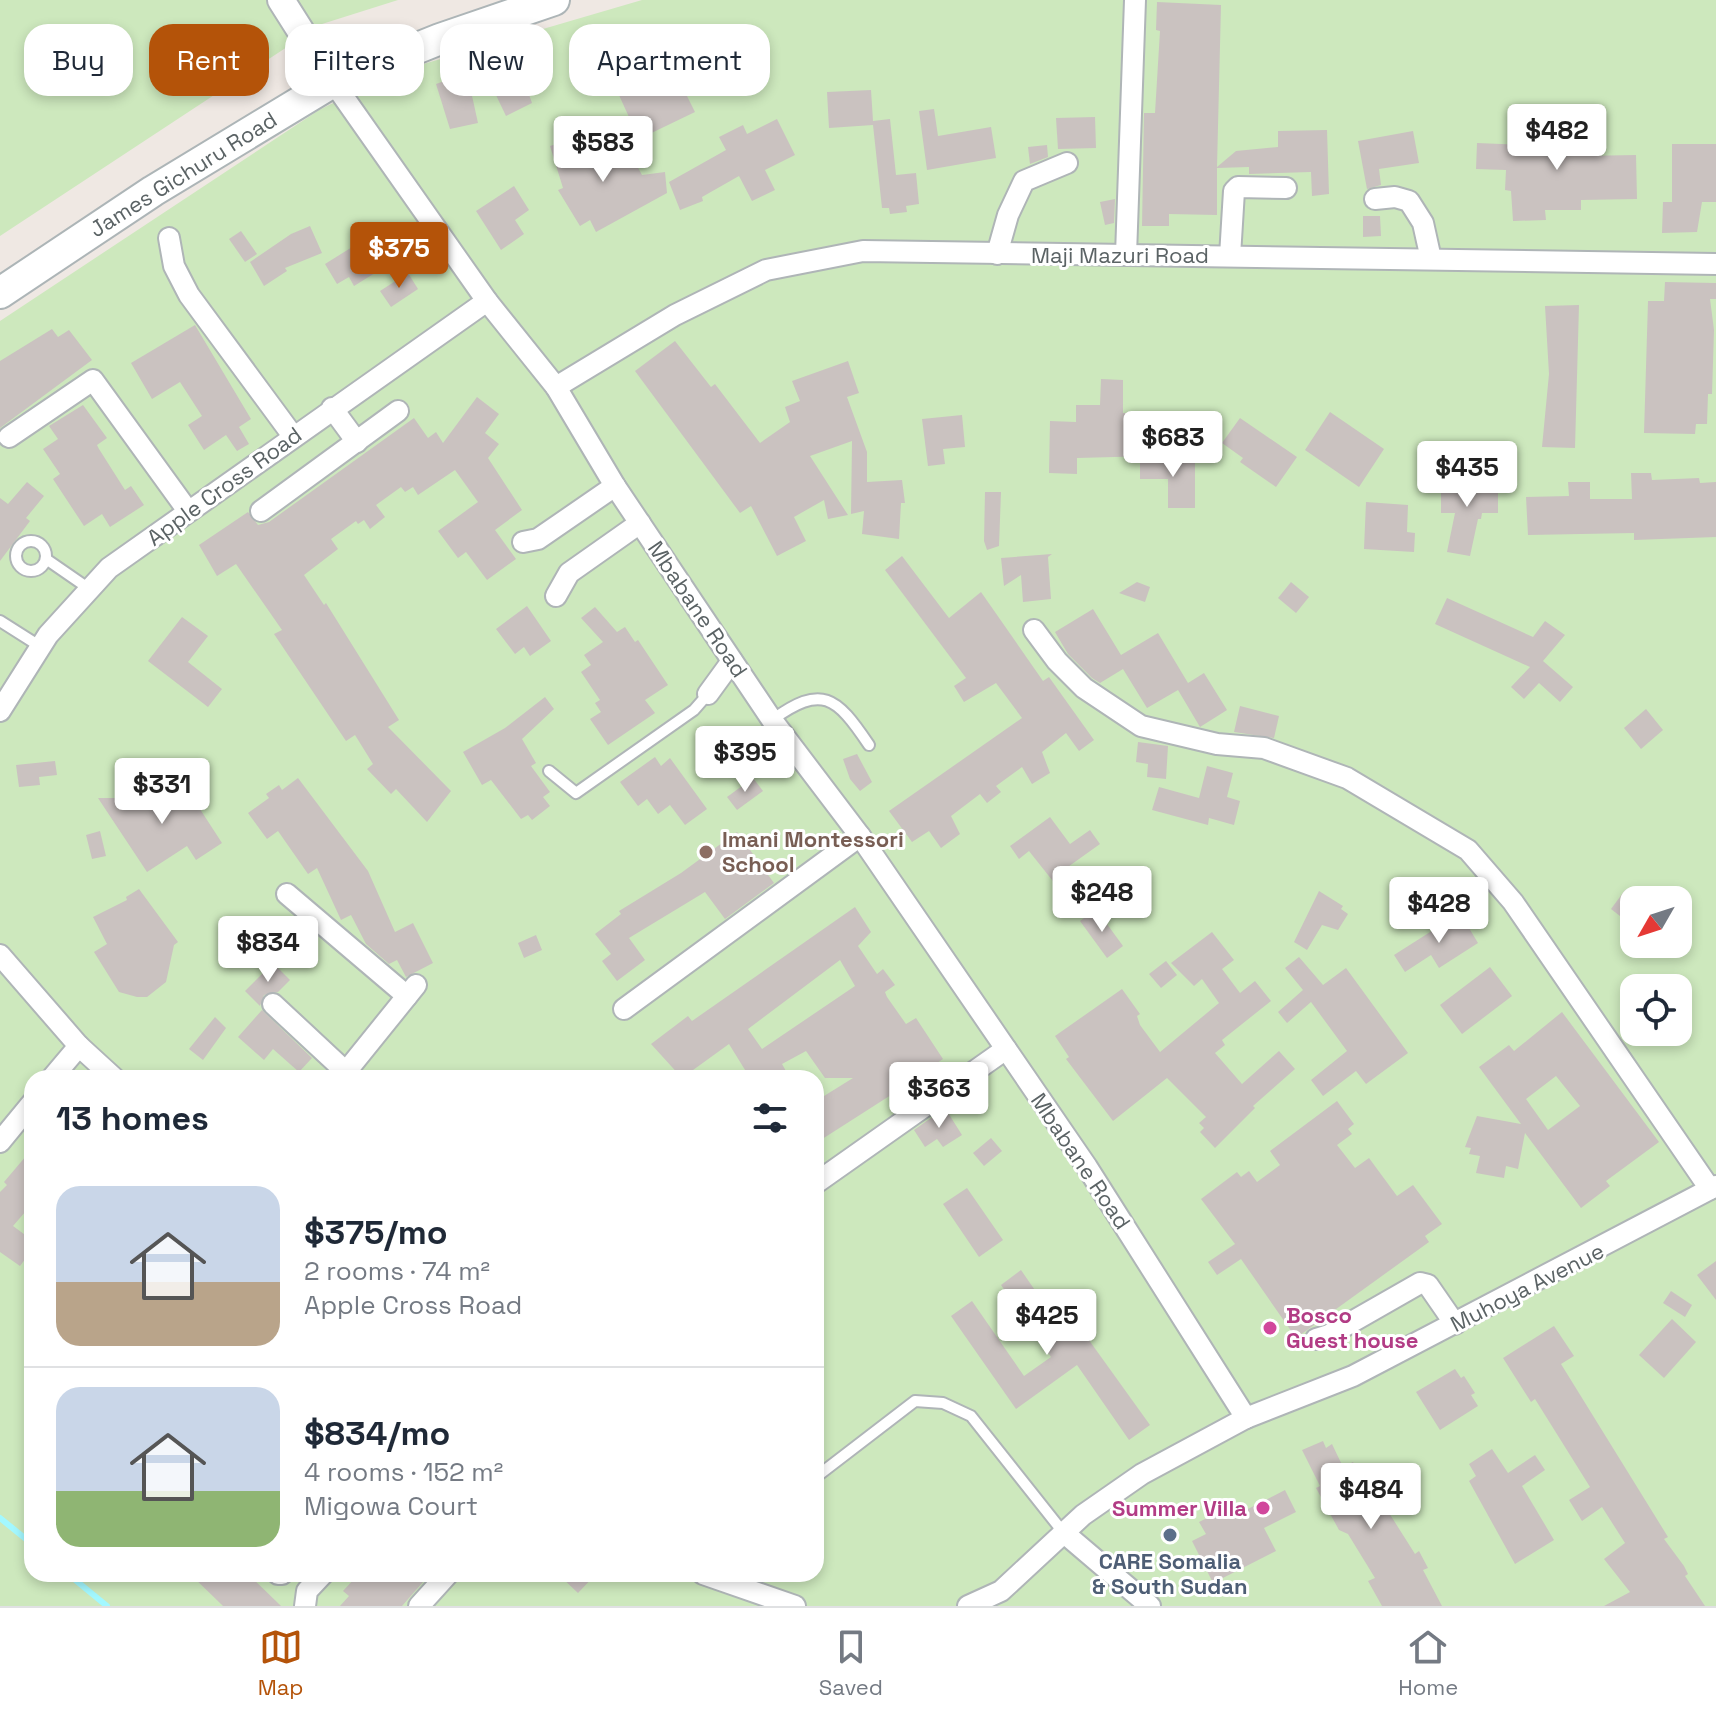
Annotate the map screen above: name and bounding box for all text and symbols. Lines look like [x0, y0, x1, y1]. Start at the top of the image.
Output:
chip: Buy [24, 24, 133, 96]
chip: Rent [149, 24, 269, 96]
chip: Filters [285, 24, 424, 96]
chip: New [440, 24, 553, 96]
chip: Apartment [569, 24, 770, 96]
pin: $482 [1510, 104, 1604, 172]
street label: James Gichuru Road [84, 105, 282, 243]
text: $482 [1525, 113, 1589, 147]
pin: $583 [556, 116, 650, 184]
text: $583 [572, 125, 634, 159]
pin: $375 [352, 222, 446, 290]
text: $375 [368, 231, 430, 265]
street label: Maji Mazuri Road [1031, 241, 1209, 269]
pin: $683 [1126, 411, 1220, 479]
street label: Apple Cross Road [141, 420, 307, 552]
text: $683 [1141, 420, 1205, 454]
pin: $435 [1420, 441, 1514, 509]
text: $435 [1435, 450, 1499, 484]
street label: Mbabane Road [642, 535, 754, 683]
pin: $395 [698, 726, 792, 794]
text: $395 [713, 735, 777, 769]
pin: $331 [115, 758, 209, 826]
text: $331 [133, 767, 191, 801]
place label: Imani Montessori School [722, 825, 904, 878]
marker: Imani Montessori School [697, 843, 715, 861]
pin: $248 [1055, 866, 1149, 934]
text: $248 [1071, 875, 1133, 909]
pin: $428 [1392, 877, 1486, 945]
text: $428 [1407, 886, 1471, 920]
north arrow [1620, 886, 1692, 958]
map controls [1620, 886, 1692, 1046]
pin: $834 [221, 916, 315, 984]
text: $834 [236, 925, 300, 959]
button: locate [1620, 974, 1692, 1046]
pin: $363 [892, 1062, 986, 1130]
text: $363 [907, 1071, 971, 1105]
street label: Mbabane Road [1025, 1087, 1137, 1235]
icon: filters [748, 1096, 792, 1140]
text: 13 homes [56, 1097, 209, 1140]
text: $375/mo [304, 1211, 448, 1254]
icon: home [120, 1218, 216, 1314]
street label: Muhoya Avenue [1445, 1236, 1609, 1338]
text: 2 rooms · 74 m² [304, 1254, 490, 1288]
text: Apple Cross Road [304, 1288, 522, 1322]
pin: $425 [1000, 1289, 1094, 1357]
text: $425 [1015, 1298, 1079, 1332]
place label: Bosco Guest house [1286, 1301, 1419, 1354]
marker: Bosco Guest house [1261, 1319, 1279, 1337]
text: $834/mo [304, 1412, 450, 1455]
icon: home [120, 1419, 216, 1515]
text: 4 rooms · 152 m² [304, 1455, 503, 1489]
pin: $484 [1324, 1463, 1418, 1531]
text: $484 [1339, 1472, 1403, 1506]
text: Migowa Court [304, 1489, 478, 1523]
place label: Summer Villa [1112, 1494, 1247, 1522]
marker: Summer Villa [1254, 1499, 1272, 1517]
marker: CARE Somalia & South Sudan [1161, 1526, 1179, 1544]
place label: CARE Somalia & South Sudan [1092, 1547, 1248, 1600]
tab: Map [258, 1625, 304, 1701]
tab: Saved [819, 1625, 883, 1701]
tab: Home [1398, 1625, 1458, 1701]

